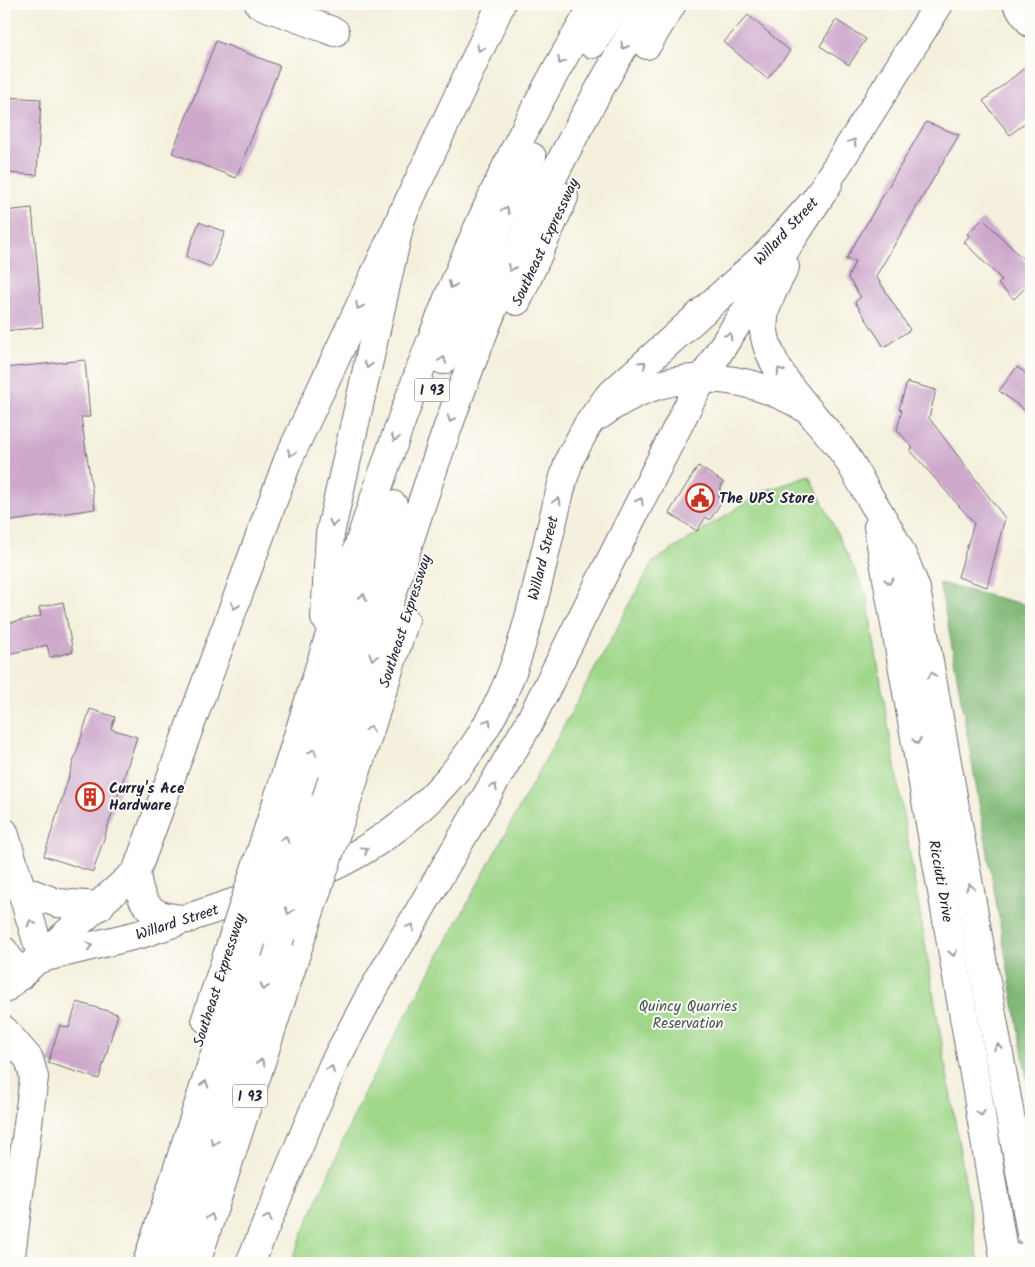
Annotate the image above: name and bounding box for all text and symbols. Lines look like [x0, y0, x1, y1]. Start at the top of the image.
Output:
one-way arrow [621, 40, 631, 49]
one-way arrow [476, 43, 487, 52]
one-way arrow [557, 56, 567, 65]
one-way arrow [847, 138, 857, 147]
street label: Southeast Expressway [506, 174, 587, 310]
street label: Willard Street [749, 192, 825, 271]
one-way arrow [500, 207, 510, 216]
one-way arrow [506, 263, 517, 272]
one-way arrow [447, 281, 457, 289]
one-way arrow [355, 301, 365, 310]
one-way arrow [723, 333, 733, 342]
one-way arrow [437, 356, 447, 365]
one-way arrow [363, 360, 374, 369]
one-way arrow [638, 361, 647, 370]
one-way arrow [777, 367, 786, 376]
road number: I 93 [414, 378, 450, 402]
one-way arrow [447, 415, 457, 423]
one-way arrow [391, 433, 401, 442]
one-way arrow [287, 448, 297, 457]
public building icon: The UPS Store [685, 483, 715, 513]
place label: The UPS Store [719, 487, 815, 511]
one-way arrow [551, 496, 562, 505]
one-way arrow [634, 497, 645, 506]
street label: Willard Street [522, 513, 566, 603]
one-way arrow [328, 519, 339, 528]
street label: Southeast Expressway [373, 551, 439, 691]
one-way arrow [883, 577, 894, 585]
one-way arrow [357, 593, 367, 602]
one-way arrow [231, 601, 241, 609]
one-way arrow [368, 652, 378, 660]
one-way arrow [928, 671, 938, 679]
one-way arrow [481, 718, 491, 727]
one-way arrow [364, 725, 374, 734]
one-way arrow [911, 737, 921, 746]
one-way arrow [307, 748, 317, 756]
place label: Curry's Ace Hardware [109, 777, 185, 818]
building icon: Curry's Ace Hardware [75, 782, 105, 812]
one-way arrow [487, 784, 497, 793]
one-way arrow [279, 836, 289, 844]
street label: Ricciuti Drive [921, 838, 959, 924]
one-way arrow [359, 847, 368, 856]
one-way arrow [965, 882, 975, 891]
street label: Willard Street [133, 898, 222, 948]
one-way arrow [285, 906, 295, 914]
street label: Southeast Expressway [187, 910, 253, 1050]
one-way arrow [27, 920, 37, 928]
one-way arrow [404, 923, 414, 932]
one-way arrow [85, 942, 93, 952]
one-way arrow [948, 949, 958, 957]
one-way arrow [260, 983, 270, 991]
park label: Quincy Quarries Reservation [639, 995, 738, 1036]
one-way arrow [993, 1042, 1003, 1051]
one-way arrow [255, 1059, 265, 1067]
one-way arrow [325, 1065, 335, 1074]
one-way arrow [199, 1080, 209, 1089]
road number: I 93 [232, 1084, 268, 1108]
one-way arrow [975, 1109, 985, 1118]
one-way arrow [209, 1137, 219, 1146]
one-way arrow [205, 1213, 215, 1222]
one-way arrow [262, 1214, 272, 1223]

